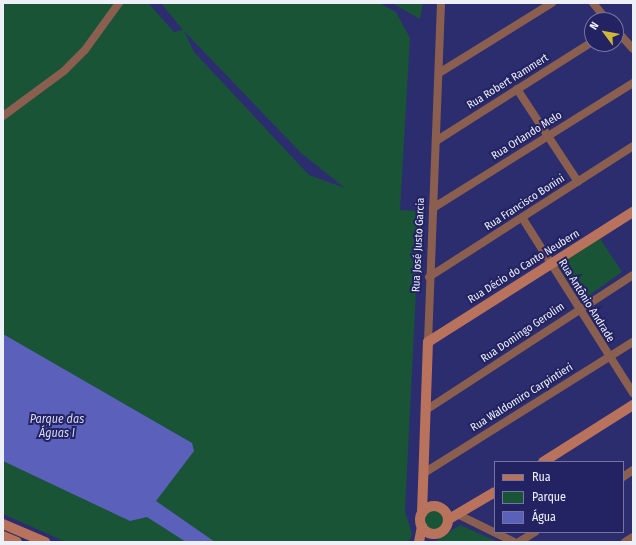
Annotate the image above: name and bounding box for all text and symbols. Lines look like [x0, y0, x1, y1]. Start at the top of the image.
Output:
north arrow [584, 12, 624, 52]
text: N [587, 20, 602, 32]
street label: Rua Robert Rammert [465, 52, 551, 112]
street label: Rua Orlando Melo [489, 109, 565, 163]
street label: Rua Francisco Bonini [482, 172, 568, 234]
street label: Rua José Justo Garcia [410, 197, 428, 293]
street label: Rua Décio do Canto Neubern [466, 227, 582, 307]
street label: Rua Antônio Andrade [555, 257, 617, 345]
street label: Rua Domingo Gerolim [479, 300, 567, 366]
street label: Rua Waldomiro Carpintieri [468, 361, 576, 435]
water label: Parque das Águas I [30, 413, 84, 441]
legend [494, 461, 624, 533]
text: Rua [532, 470, 551, 484]
text: Parque [532, 490, 566, 504]
text: Água [532, 510, 556, 524]

